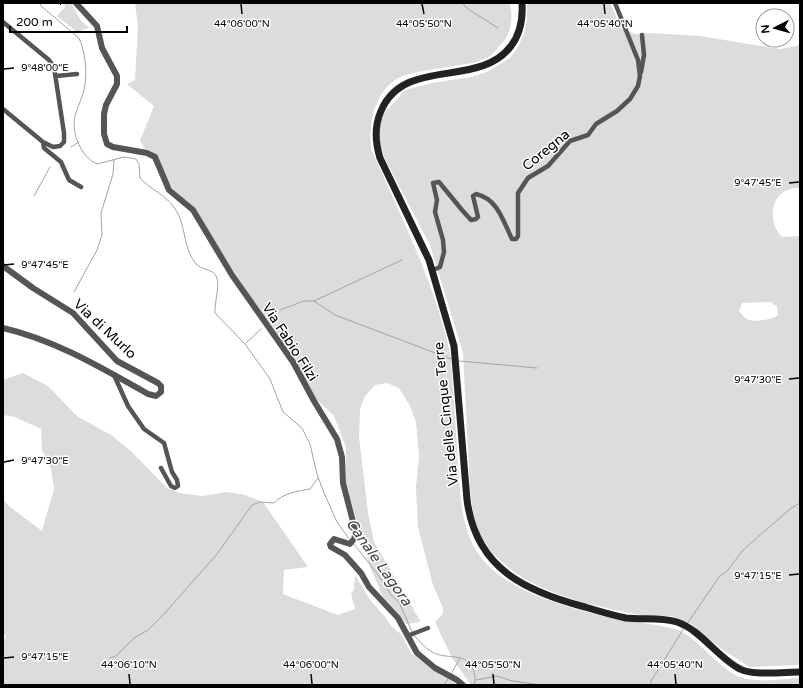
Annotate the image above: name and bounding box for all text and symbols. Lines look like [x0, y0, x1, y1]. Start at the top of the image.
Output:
scale bar [10, 8, 127, 34]
north arrow [755, 8, 795, 48]
text: 200 m [16, 15, 53, 29]
text: 44°06'00"N [214, 18, 270, 30]
text: 44°05'50"N [396, 18, 452, 30]
text: 44°05'40"N [577, 18, 633, 30]
text: N [759, 24, 772, 34]
text: 9°48'00"E [21, 62, 69, 74]
street label: Coregna [519, 126, 573, 174]
text: 9°47'45"E [734, 177, 782, 189]
text: 9°47'45"E [21, 259, 69, 271]
street label: Via di Murlo [70, 296, 140, 362]
street label: Via Fabio Filzi [258, 300, 322, 384]
street label: Via delle Cinque Terre [430, 341, 462, 487]
text: 9°47'30"E [734, 374, 782, 386]
text: 9°47'30"E [21, 455, 69, 467]
water label: Canale Lagora [342, 515, 416, 610]
text: 9°47'15"E [734, 570, 782, 582]
text: 9°47'15"E [21, 651, 69, 663]
text: 44°06'10"N [101, 659, 157, 671]
text: 44°06'00"N [283, 659, 339, 671]
text: 44°05'50"N [465, 659, 521, 671]
text: 44°05'40"N [647, 659, 703, 671]

